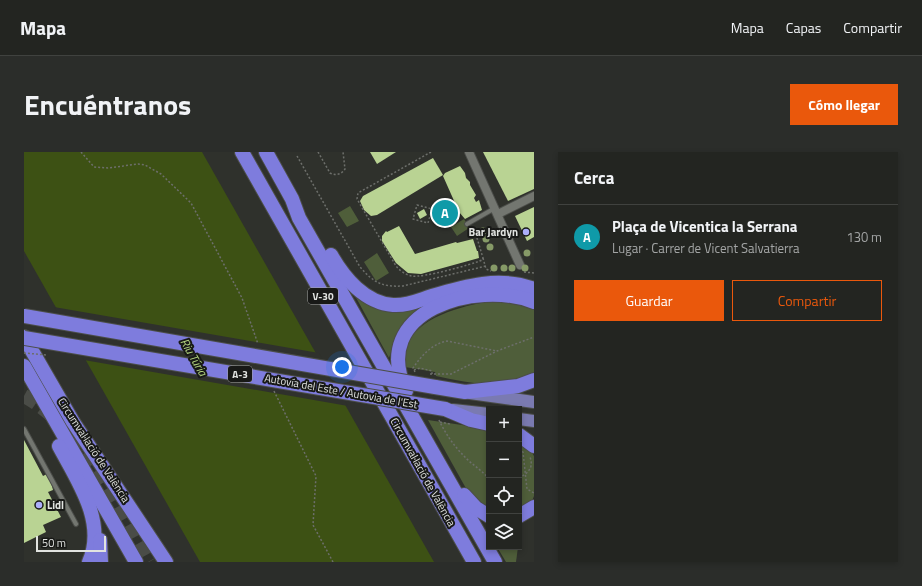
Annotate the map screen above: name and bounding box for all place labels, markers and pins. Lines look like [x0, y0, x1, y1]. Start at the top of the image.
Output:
pin: A [432, 198, 458, 228]
place label: Bar Jardyn [469, 224, 518, 240]
marker: Bar Jardyn [521, 227, 531, 237]
place label: Lidl [47, 497, 64, 513]
marker: Lidl [34, 500, 44, 510]

